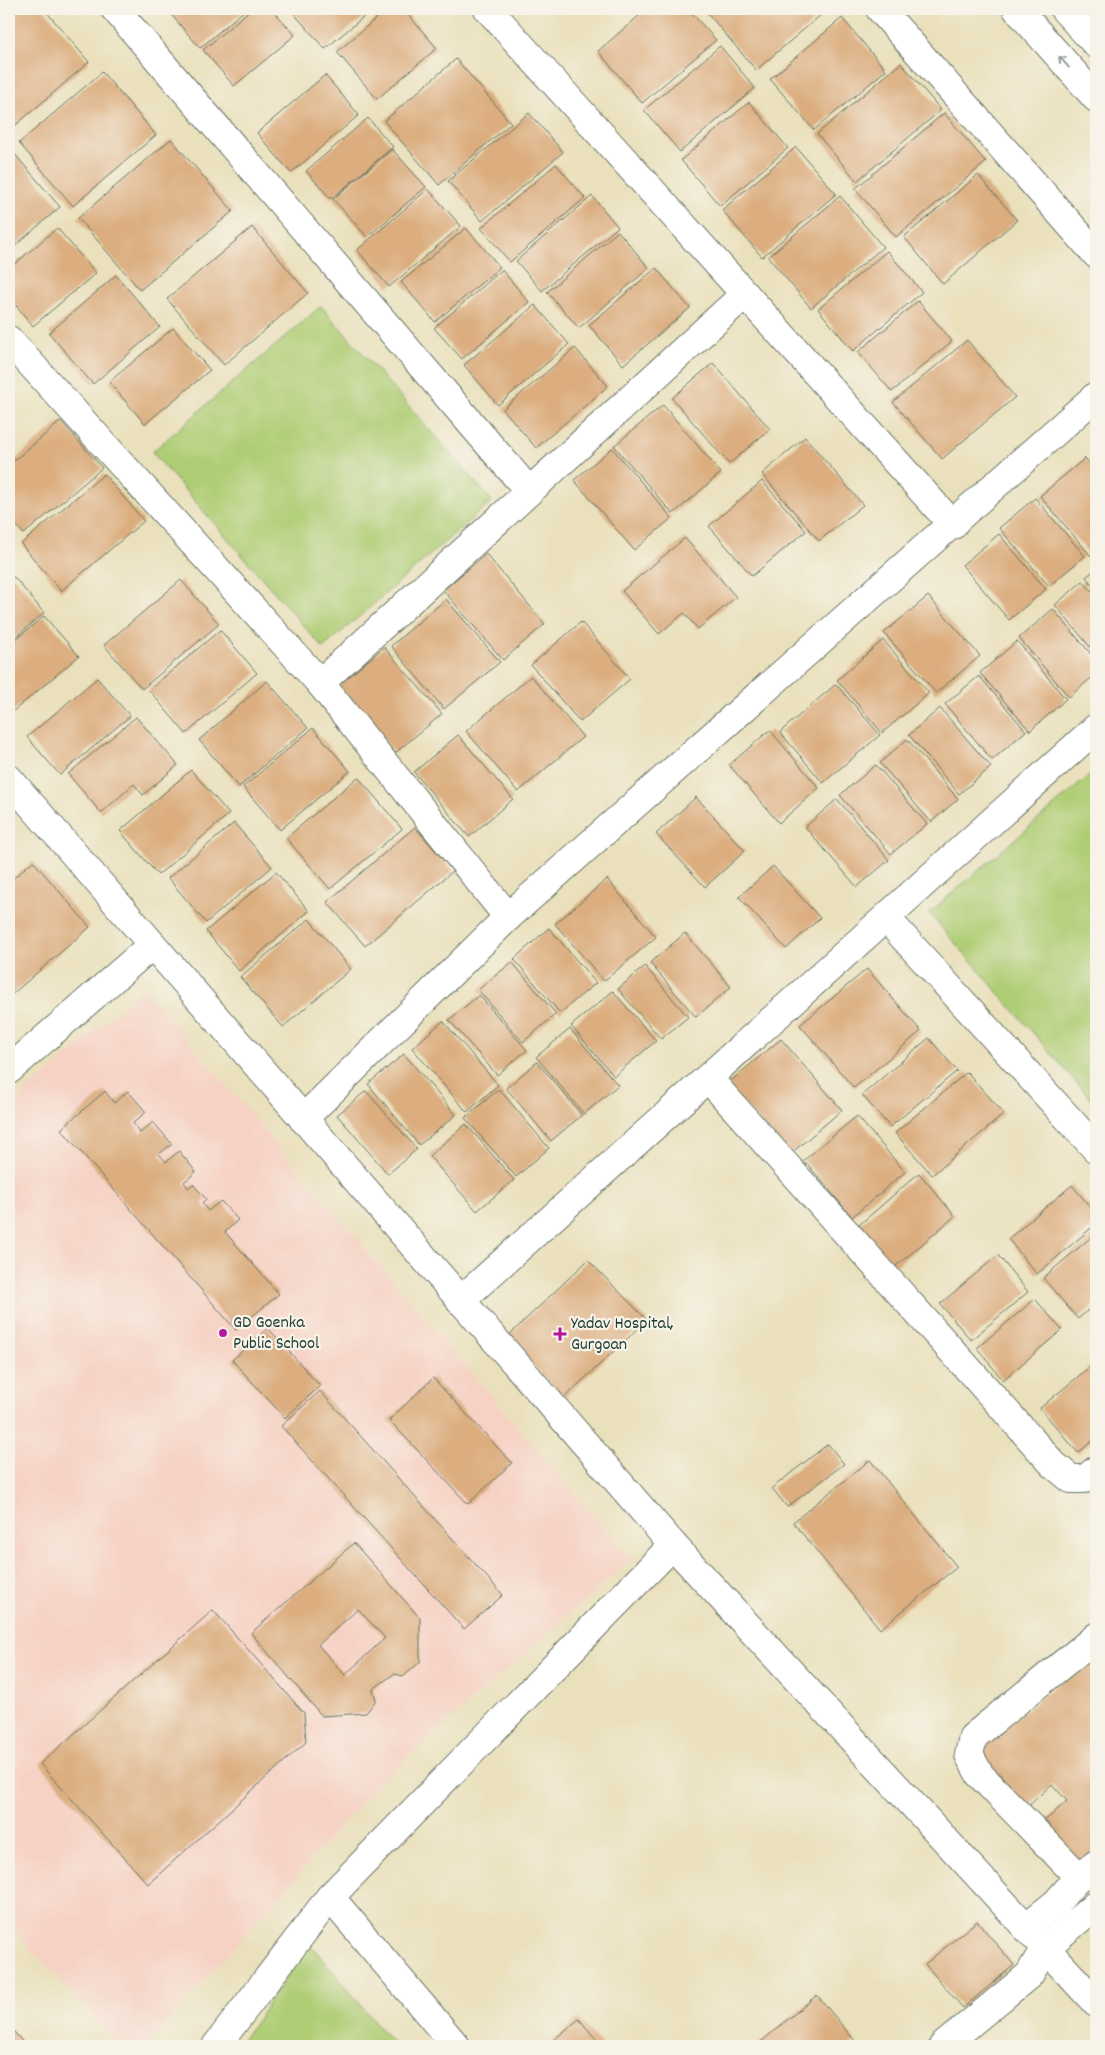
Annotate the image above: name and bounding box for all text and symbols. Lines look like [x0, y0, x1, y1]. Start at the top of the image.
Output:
one-way arrow [1058, 55, 1070, 68]
place label: GD Goenka Public School [233, 1311, 320, 1357]
place label: Yadav Hospital, Gurgoan [571, 1312, 674, 1358]
marker: GD Goenka Public School [217, 1327, 229, 1339]
marker: Yadav Hospital, Gurgoan [553, 1327, 567, 1341]

